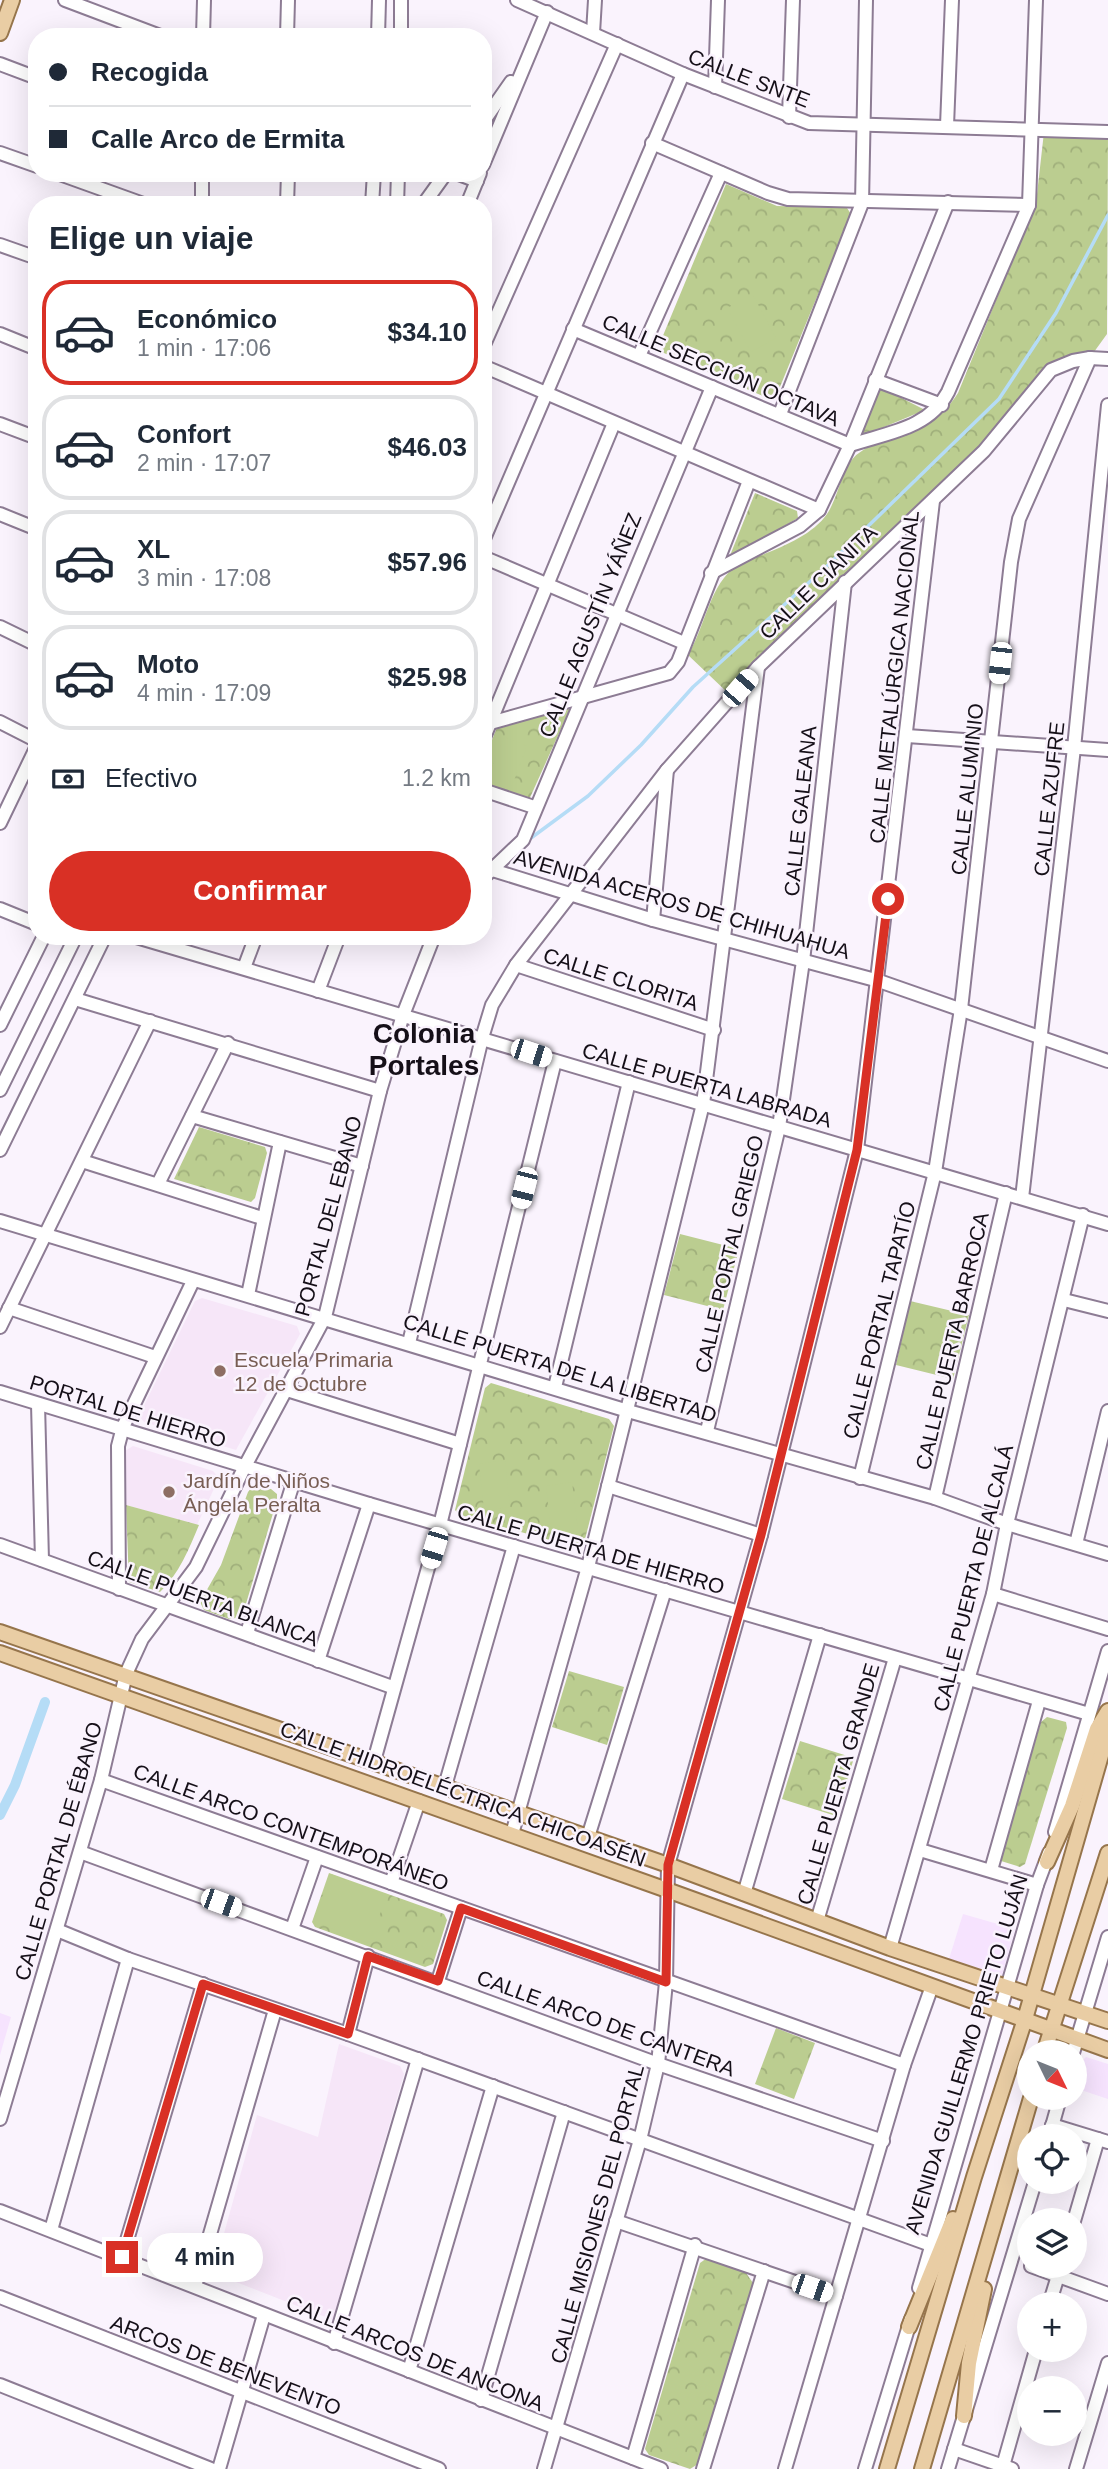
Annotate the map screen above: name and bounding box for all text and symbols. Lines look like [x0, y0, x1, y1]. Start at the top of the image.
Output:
street label: CALLE SNTE [685, 44, 813, 112]
text: Recogida [91, 57, 208, 87]
text: Calle Arco de Ermita [91, 124, 344, 154]
text: Elige un viaje [49, 220, 254, 256]
icon: car [53, 301, 116, 364]
text: Económico [137, 304, 277, 334]
street label: CALLE SECCIÓN OCTAVA [599, 309, 843, 431]
text: $34.10 [387, 317, 467, 347]
text: 1 min · 17:06 [137, 335, 271, 361]
icon: car [53, 416, 116, 479]
text: Confort [137, 419, 231, 449]
text: $46.03 [387, 432, 467, 462]
text: 2 min · 17:07 [137, 450, 271, 476]
street label: CALLE AGUSTÍN YÁÑEZ [534, 509, 646, 741]
street label: CALLE METALÚRGICA NACIONAL [865, 509, 923, 845]
street label: CALLE CIANITA [755, 520, 881, 644]
icon: car [53, 531, 116, 594]
text: XL [137, 534, 170, 564]
text: $57.96 [387, 547, 467, 577]
text: 3 min · 17:08 [137, 565, 271, 591]
car [988, 641, 1013, 685]
icon: car [53, 646, 116, 709]
text: Moto [137, 649, 199, 679]
text: $25.98 [387, 662, 467, 692]
car [719, 665, 762, 711]
text: 4 min · 17:09 [137, 680, 271, 706]
street label: CALLE ALUMINIO [947, 702, 987, 876]
street label: CALLE AZUFRE [1029, 721, 1069, 877]
street label: CALLE GALEANA [780, 724, 820, 898]
icon: cash [49, 760, 87, 798]
text: Efectivo [105, 763, 198, 793]
text: 1.2 km [402, 765, 471, 791]
street label: AVENIDA ACEROS DE CHIHUAHUA [511, 845, 853, 963]
button: Confirmar [49, 851, 471, 931]
route start [872, 883, 904, 915]
street label: CALLE CLORITA [540, 943, 702, 1015]
district label: Colonia Portales [369, 1018, 479, 1081]
car [508, 1037, 555, 1069]
street label: CALLE PUERTA LABRADA [580, 1038, 834, 1132]
street label: PORTAL DEL EBANO [290, 1113, 366, 1319]
street label: CALLE PORTAL GRIEGO [690, 1133, 768, 1375]
car [509, 1165, 540, 1211]
street label: CALLE PORTAL TAPATÍO [838, 1199, 920, 1441]
street label: CALLE PUERTA BARROCA [911, 1210, 993, 1472]
street label: CALLE PUERTA DE LA LIBERTAD [401, 1309, 719, 1427]
place label: Escuela Primaria 12 de Octubre [234, 1348, 393, 1395]
marker: Escuela Primaria 12 de Octubre [212, 1363, 228, 1379]
street label: PORTAL DE HIERRO [27, 1370, 229, 1452]
street label: CALLE PUERTA DE ALCALÁ [929, 1442, 1017, 1714]
place label: Jardín de Niños Ángela Peralta [183, 1469, 330, 1516]
marker: Jardín de Niños Ángela Peralta [161, 1484, 177, 1500]
street label: CALLE PUERTA DE HIERRO [455, 1500, 727, 1598]
car [418, 1525, 451, 1571]
street label: CALLE PUERTA BLANCA [84, 1545, 322, 1651]
street label: CALLE PUERTA GRANDE [792, 1661, 884, 1907]
street label: CALLE HIDROELÉCTRICA CHICOASÉN [277, 1717, 649, 1871]
street label: CALLE PORTAL DE ÉBANO [10, 1719, 106, 1983]
street label: CALLE ARCO CONTEMPORÁNEO [130, 1759, 452, 1895]
street label: AVENIDA GUILLERMO PRIETO LUJÁN [900, 1871, 1032, 2237]
car [198, 1886, 245, 1920]
street label: CALLE ARCO DE CANTERA [474, 1965, 738, 2081]
north arrow [1017, 2040, 1087, 2110]
map controls [1017, 2040, 1087, 2446]
street label: CALLE MISIONES DEL PORTAL [546, 2062, 648, 2366]
button: locate [1017, 2124, 1087, 2194]
button: layers [1017, 2208, 1087, 2278]
callout: 4 min [146, 2232, 262, 2282]
route end [106, 2241, 138, 2273]
text: 4 min [175, 2244, 235, 2270]
car [789, 2271, 836, 2305]
street label: CALLE ARCOS DE ANCONA [283, 2291, 547, 2415]
button: + [1017, 2292, 1087, 2362]
street label: ARCOS DE BENEVENTO [108, 2310, 344, 2420]
button: − [1017, 2376, 1087, 2446]

